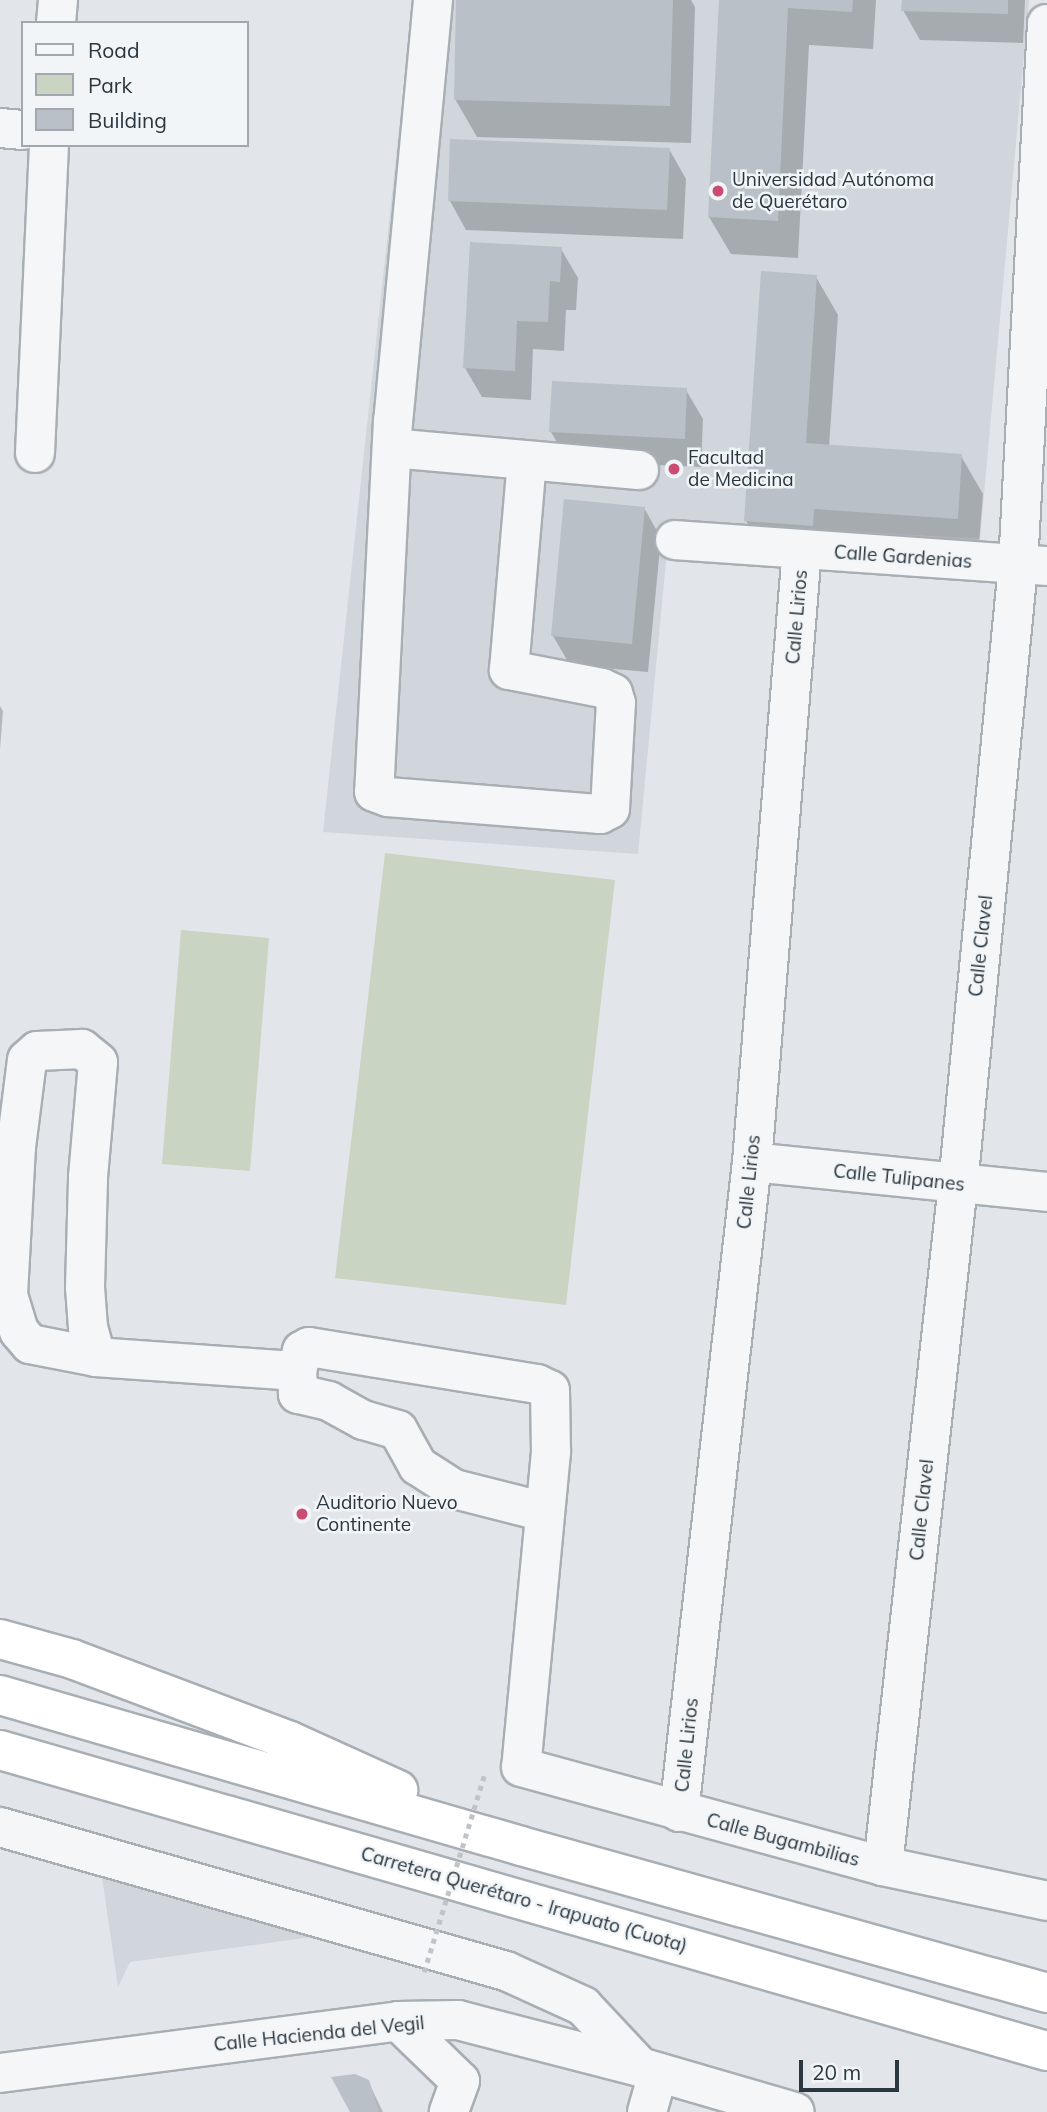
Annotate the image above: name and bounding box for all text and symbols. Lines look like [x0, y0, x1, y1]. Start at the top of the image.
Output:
legend [21, 21, 248, 147]
text: Road [88, 37, 139, 63]
text: Park [88, 72, 132, 98]
text: Building [88, 107, 167, 133]
place label: Universidad Autónoma de Querétaro [732, 169, 934, 213]
marker: Universidad Autónoma de Querétaro [710, 183, 726, 199]
place label: Facultad de Medicina [688, 447, 794, 491]
marker: Facultad de Medicina [666, 461, 682, 477]
street label: Calle Gardenias [833, 541, 973, 573]
street label: Calle Lirios [782, 569, 812, 665]
street label: Calle Clavel [964, 894, 998, 998]
street label: Calle Lirios [733, 1134, 765, 1230]
street label: Calle Tulipanes [832, 1160, 966, 1196]
street label: Calle Clavel [905, 1458, 939, 1562]
place label: Auditorio Nuevo Continente [316, 1492, 458, 1536]
marker: Auditorio Nuevo Continente [294, 1506, 310, 1522]
street label: Calle Lirios [671, 1697, 703, 1793]
street label: Calle Bugambilias [704, 1809, 862, 1871]
street label: Carretera Querétaro - Irapuato (Cuota) [358, 1842, 690, 1958]
street label: Calle Hacienda del Vegil [213, 2012, 425, 2056]
scale bar [802, 2046, 902, 2090]
text: 20 m [812, 2059, 861, 2085]

